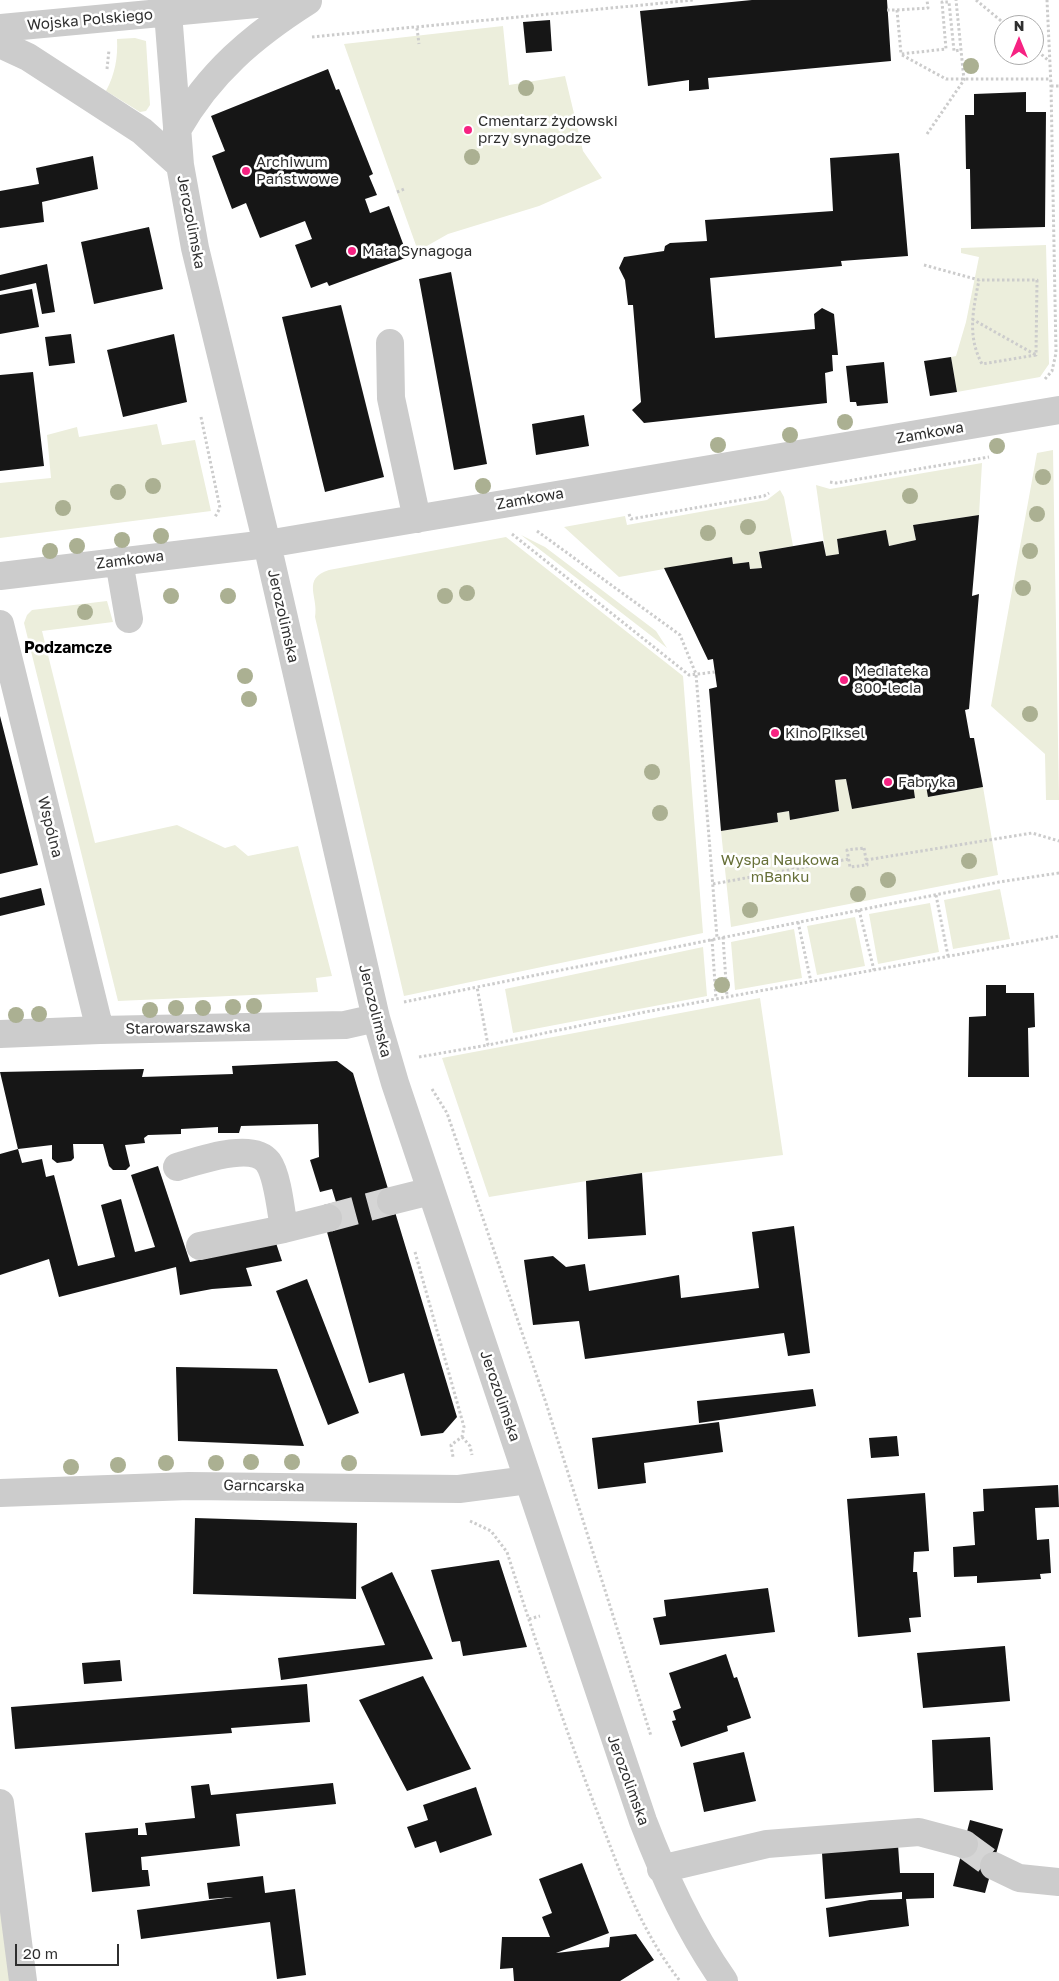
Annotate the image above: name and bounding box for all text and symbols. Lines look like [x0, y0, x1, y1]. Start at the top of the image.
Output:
street label: Wojska Polskiego [26, 6, 154, 34]
north arrow [994, 15, 1044, 65]
text: N [1014, 17, 1024, 34]
place label: Cmentarz żydowski przy synagodze [478, 112, 618, 147]
marker: Cmentarz żydowski przy synagodze [462, 124, 474, 136]
place label: Archiwum Państwowe [256, 153, 339, 188]
marker: Archiwum Państwowe [240, 165, 252, 177]
street label: Jerozolimska [173, 174, 209, 270]
place label: Mała Synagoga [362, 242, 472, 260]
marker: Mała Synagoga [346, 245, 358, 257]
street label: Zamkowa [895, 418, 965, 448]
street label: Zamkowa [495, 484, 565, 514]
street label: Zamkowa [95, 547, 165, 573]
street label: Jerozolimska [264, 568, 302, 664]
district label: Podzamcze [24, 638, 112, 658]
place label: Mediateka 800-lecia [854, 662, 929, 697]
marker: Mediateka 800-lecia [838, 674, 850, 686]
place label: Kino Piksel [785, 724, 865, 742]
marker: Kino Piksel [769, 727, 781, 739]
place label: Fabryka [898, 773, 956, 791]
marker: Fabryka [882, 776, 894, 788]
street label: Wspólna [34, 794, 66, 860]
park label: Wyspa Naukowa mBanku [721, 851, 839, 886]
street label: Jerozolimska [355, 963, 395, 1059]
street label: Starowarszawska [125, 1018, 251, 1038]
street label: Jerozolimska [476, 1348, 524, 1444]
street label: Garncarska [223, 1476, 305, 1496]
street label: Jerozolimska [603, 1732, 653, 1828]
scale bar [18, 1934, 121, 1966]
text: 20 m [23, 1944, 58, 1962]

